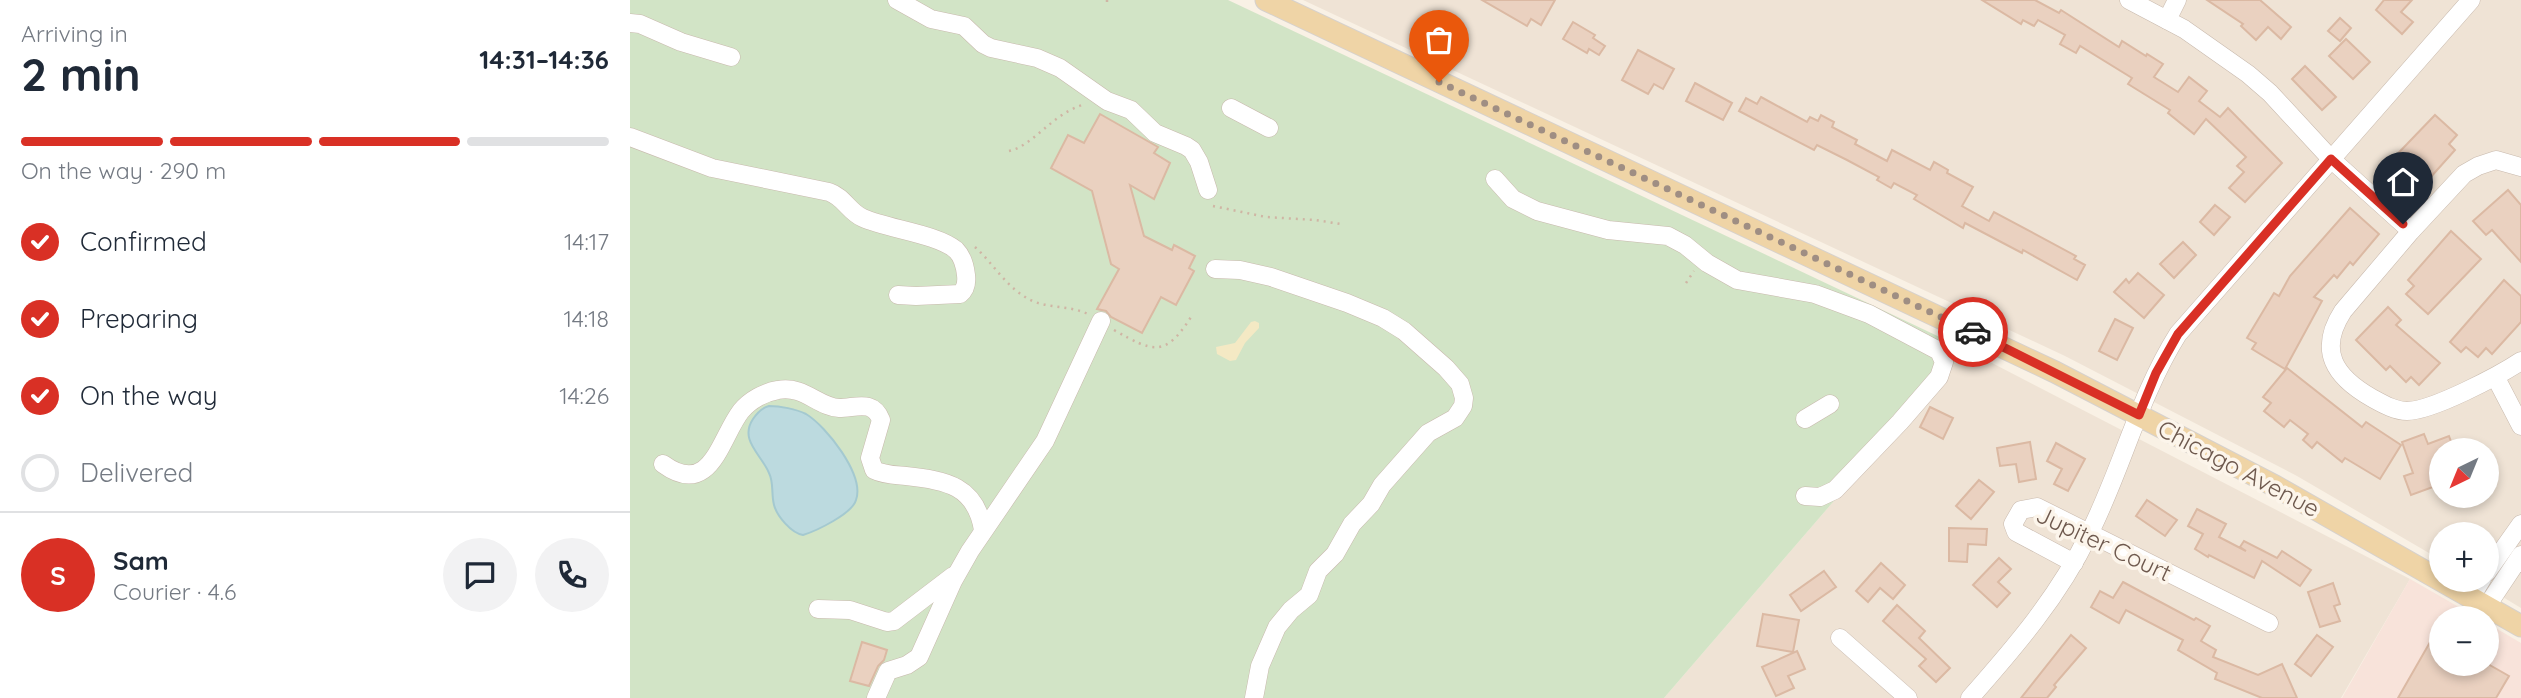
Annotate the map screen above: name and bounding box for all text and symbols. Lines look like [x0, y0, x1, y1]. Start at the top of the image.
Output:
pin [1409, 10, 1469, 82]
text: Arriving in [21, 19, 128, 48]
icon: bag [1420, 21, 1458, 59]
text: 14:31–14:36 [479, 43, 609, 76]
text: 2 min [21, 45, 141, 103]
pin [2373, 152, 2433, 224]
text: On the way · 290 m [21, 156, 226, 185]
icon: home [2384, 163, 2422, 201]
icon: check [21, 223, 59, 261]
text: Confirmed [80, 225, 207, 258]
text: 14:17 [564, 227, 609, 256]
courier [1938, 297, 2008, 367]
icon: check [21, 300, 59, 338]
text: Preparing [80, 302, 198, 335]
text: 14:18 [563, 304, 609, 333]
icon: car [1954, 313, 1992, 351]
icon: check [21, 377, 59, 415]
text: On the way [80, 379, 218, 412]
text: 14:26 [559, 381, 609, 410]
street label: Chicago Avenue [2153, 413, 2325, 523]
north arrow [2429, 438, 2499, 508]
map controls [2429, 438, 2499, 676]
text: Delivered [80, 456, 193, 489]
street label: Jupiter Court [2032, 499, 2176, 587]
button: + [2429, 522, 2499, 592]
button: chat [443, 538, 517, 612]
button: phone [535, 538, 609, 612]
text: Sam [113, 544, 169, 577]
text: S [50, 559, 66, 592]
text: Courier · 4.6 [113, 577, 236, 606]
button: − [2429, 606, 2499, 676]

